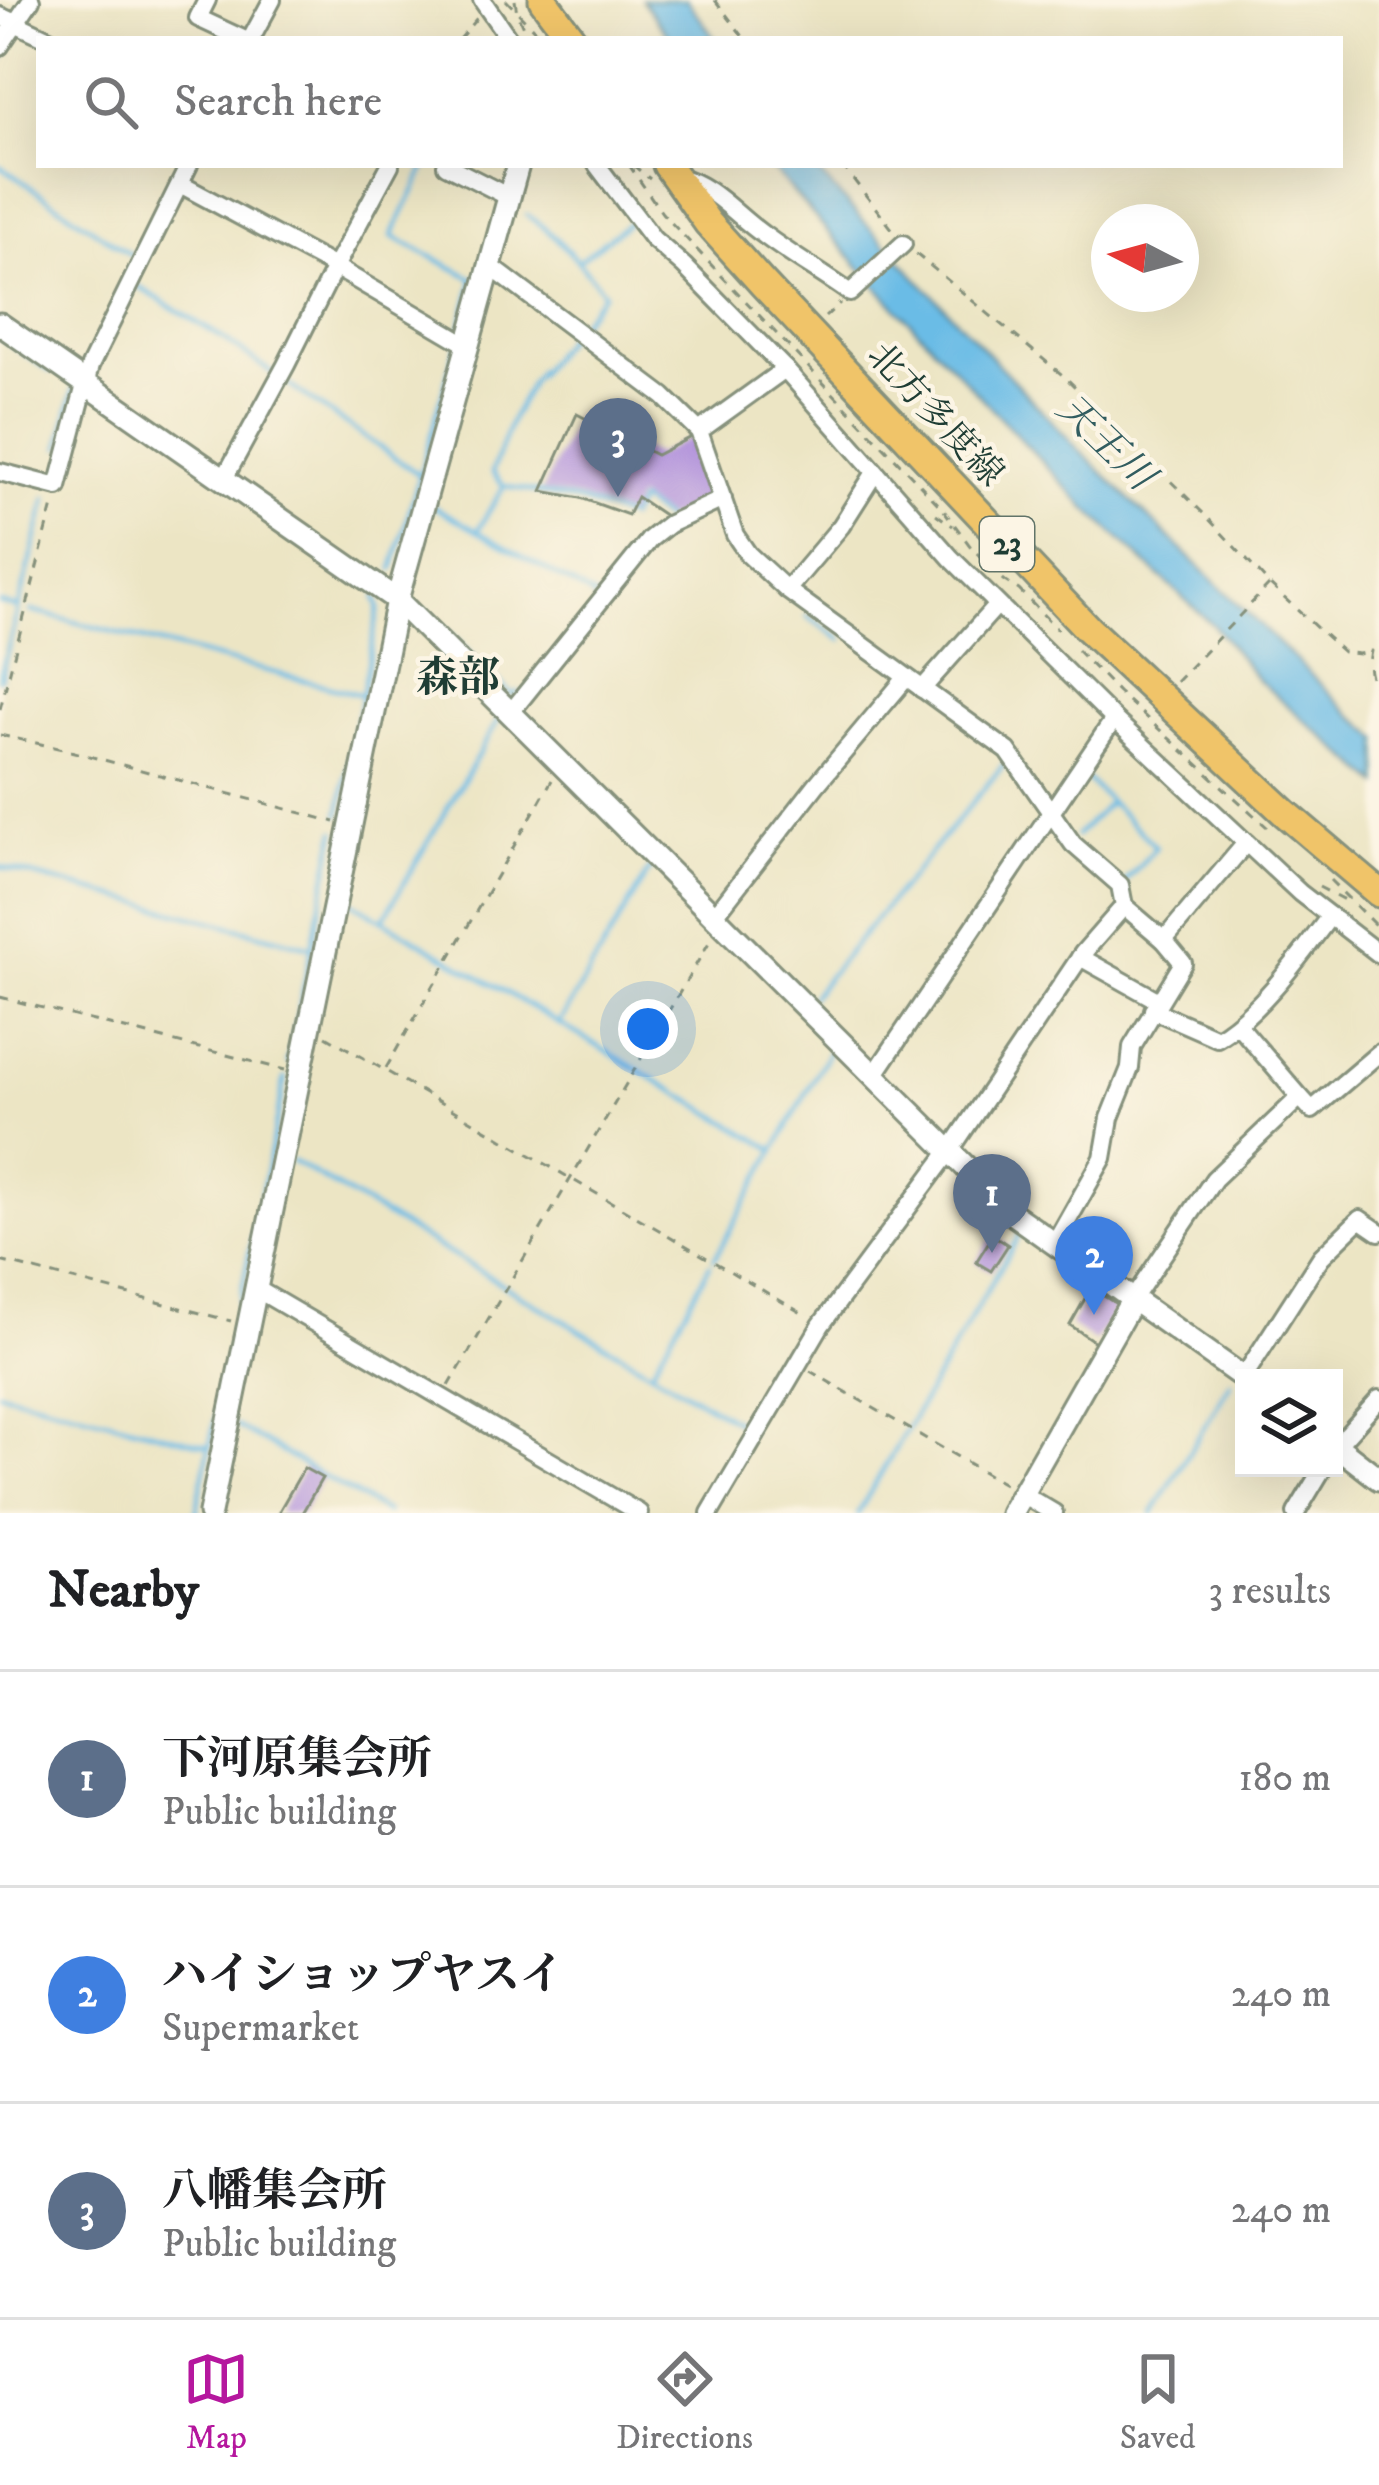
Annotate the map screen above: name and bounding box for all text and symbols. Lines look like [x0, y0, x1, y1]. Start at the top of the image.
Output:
search box [36, 36, 1343, 168]
icon: search [78, 69, 144, 135]
text: Search here [174, 74, 382, 130]
north arrow [1091, 204, 1199, 312]
street label: 北方多度線 [857, 334, 1013, 496]
water label: 天王川 [1046, 385, 1167, 504]
pin: 3 [579, 398, 657, 497]
road number: 23 [980, 517, 1034, 571]
district label: 森部 [416, 653, 500, 705]
your location [618, 999, 678, 1059]
pin: 1 [953, 1154, 1031, 1253]
pin: 2 [1055, 1216, 1133, 1315]
map controls [1235, 1369, 1343, 1477]
button: layers [1235, 1369, 1343, 1477]
text: Nearby [48, 1559, 199, 1623]
text: 3 results [1208, 1567, 1331, 1616]
text: 下河原集会所 [162, 1732, 432, 1788]
text: 1 [80, 1754, 94, 1803]
text: 180 m [1239, 1754, 1331, 1803]
text: Public building [162, 1788, 396, 1837]
text: ハイショップヤスイ [162, 1948, 564, 2004]
text: 2 [77, 1970, 97, 2019]
text: 240 m [1231, 1970, 1331, 2019]
text: Supermarket [162, 2004, 359, 2053]
text: 八幡集会所 [162, 2164, 387, 2220]
text: 3 [80, 2186, 94, 2235]
text: 240 m [1231, 2186, 1331, 2235]
text: Public building [162, 2220, 396, 2269]
tab: Map [183, 2346, 249, 2459]
tab: Directions [616, 2346, 753, 2459]
tab: Saved [1120, 2346, 1196, 2459]

